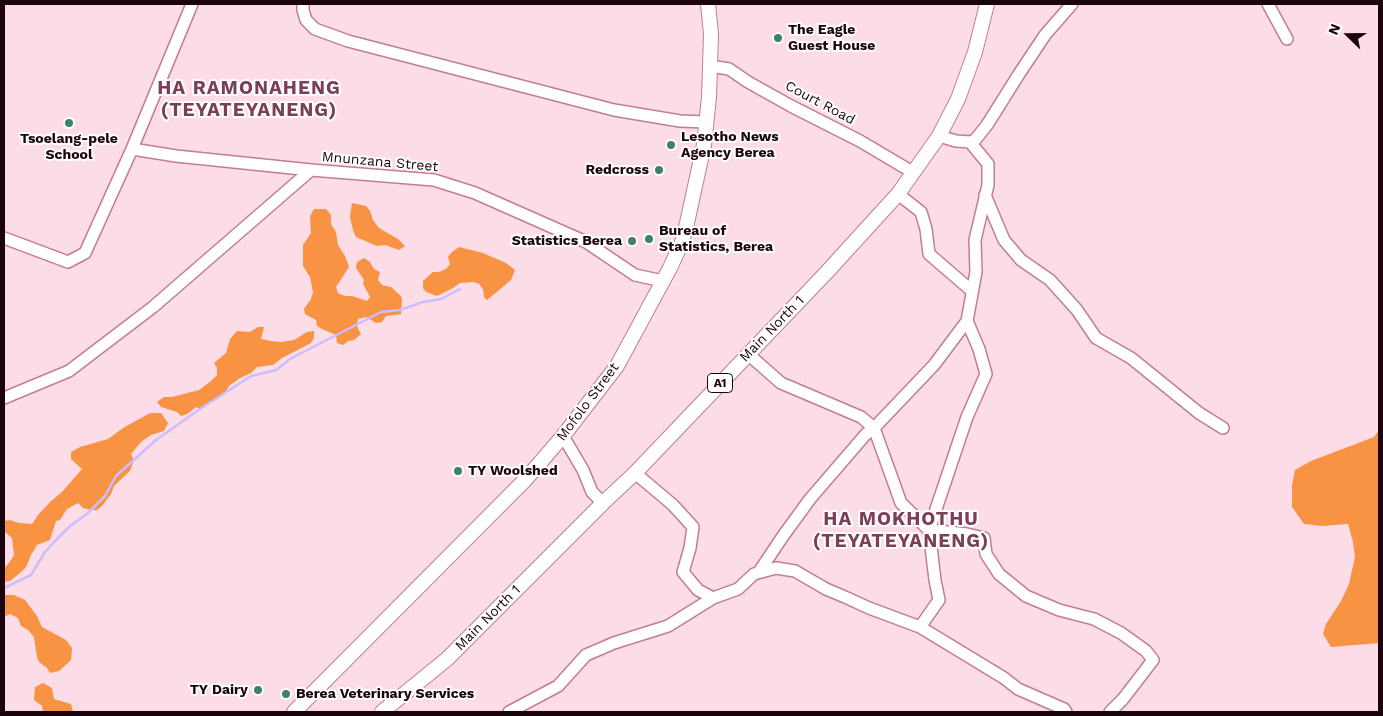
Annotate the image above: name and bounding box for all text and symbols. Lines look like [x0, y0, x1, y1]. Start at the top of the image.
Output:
north arrow [1323, 10, 1373, 60]
place label: The Eagle Guest House [788, 22, 875, 54]
text: N [1325, 22, 1343, 37]
marker: The Eagle Guest House [772, 32, 784, 44]
district label: HA RAMONAHENG (TEYATEYANENG) [156, 77, 342, 121]
street label: Court Road [782, 78, 858, 128]
marker: Tsoelang-pele School [63, 117, 75, 129]
place label: Lesotho News Agency Berea [681, 129, 779, 162]
place label: Tsoelang-pele School [20, 131, 118, 164]
marker: Lesotho News Agency Berea [665, 139, 677, 151]
street label: Mnunzana Street [321, 149, 439, 175]
place label: Redcross [585, 162, 649, 178]
marker: Redcross [653, 164, 665, 176]
place label: Bureau of Statistics, Berea [659, 223, 773, 256]
place label: Statistics Berea [512, 233, 622, 249]
marker: Bureau of Statistics, Berea [643, 233, 655, 245]
marker: Statistics Berea [626, 235, 638, 247]
street label: Main North 1 [736, 292, 808, 366]
street label: Mofolo Street [553, 360, 623, 444]
road number: A1 [708, 373, 732, 392]
place label: TY Woolshed [468, 463, 558, 479]
marker: TY Woolshed [452, 465, 464, 477]
district label: HA MOKHOTHU (TEYATEYANENG) [811, 508, 991, 552]
street label: Main North 1 [452, 582, 524, 654]
place label: TY Dairy [190, 682, 248, 698]
marker: TY Dairy [252, 684, 264, 696]
place label: Berea Veterinary Services [296, 686, 474, 702]
marker: Berea Veterinary Services [280, 688, 292, 700]

